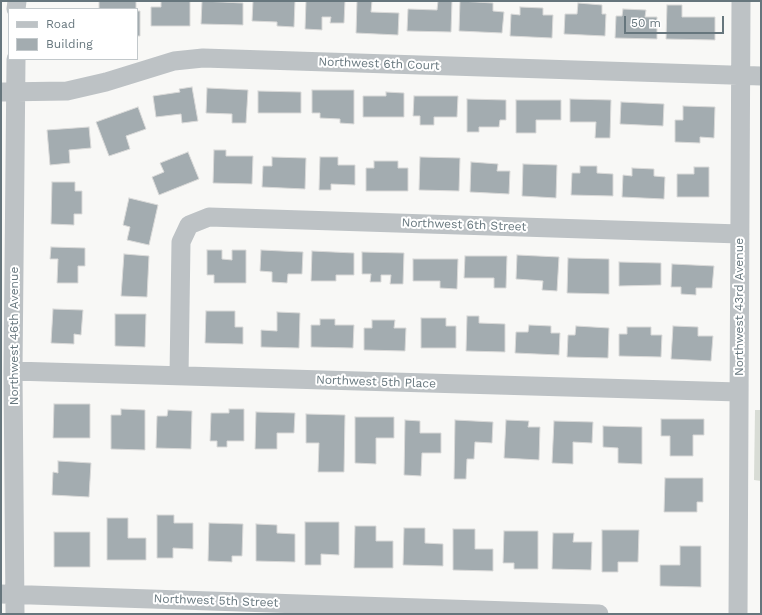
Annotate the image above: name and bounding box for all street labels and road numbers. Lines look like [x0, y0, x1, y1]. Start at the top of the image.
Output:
street label: Northwest 6th Court [318, 55, 440, 73]
street label: Northwest 6th Street [401, 216, 527, 234]
street label: Northwest 43rd Avenue [732, 238, 746, 376]
street label: Northwest 46th Avenue [7, 267, 21, 405]
street label: Northwest 5th Place [316, 373, 436, 391]
street label: Northwest 5th Street [153, 592, 279, 610]

